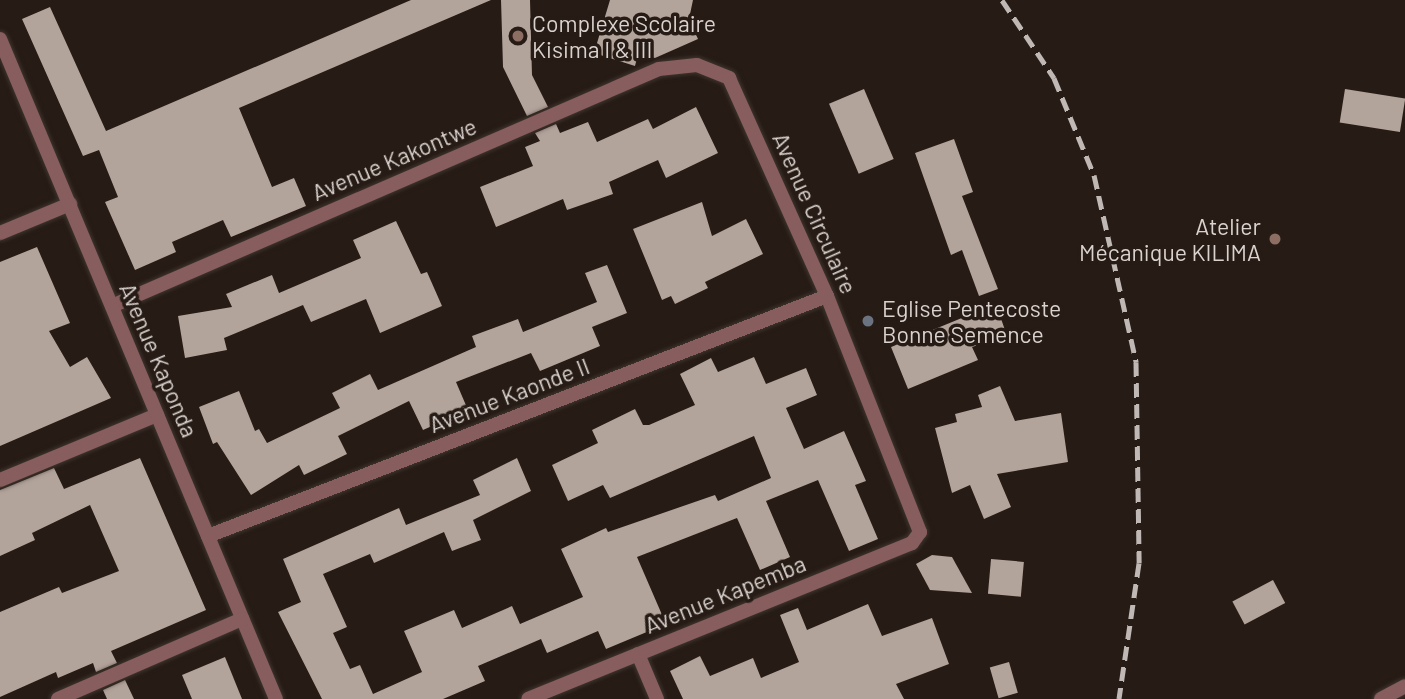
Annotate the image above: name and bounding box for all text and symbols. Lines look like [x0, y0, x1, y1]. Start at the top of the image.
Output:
place label: Complexe Scolaire Kisima I & III [532, 9, 716, 63]
marker: Complexe Scolaire Kisima I & III [510, 28, 526, 44]
street label: Avenue Kakontwe [307, 112, 481, 206]
street label: Avenue Circulaire [767, 128, 863, 298]
place label: Atelier Mécanique KILIMA [1079, 212, 1261, 266]
marker: Atelier Mécanique KILIMA [1267, 231, 1283, 247]
street label: Avenue Kaponda [114, 279, 204, 441]
place label: Eglise Pentecoste Bonne Semence [882, 294, 1061, 348]
marker: Eglise Pentecoste Bonne Semence [860, 313, 876, 329]
street label: Avenue Kaonde II [425, 352, 593, 438]
street label: Avenue Kapemba [640, 549, 810, 639]

